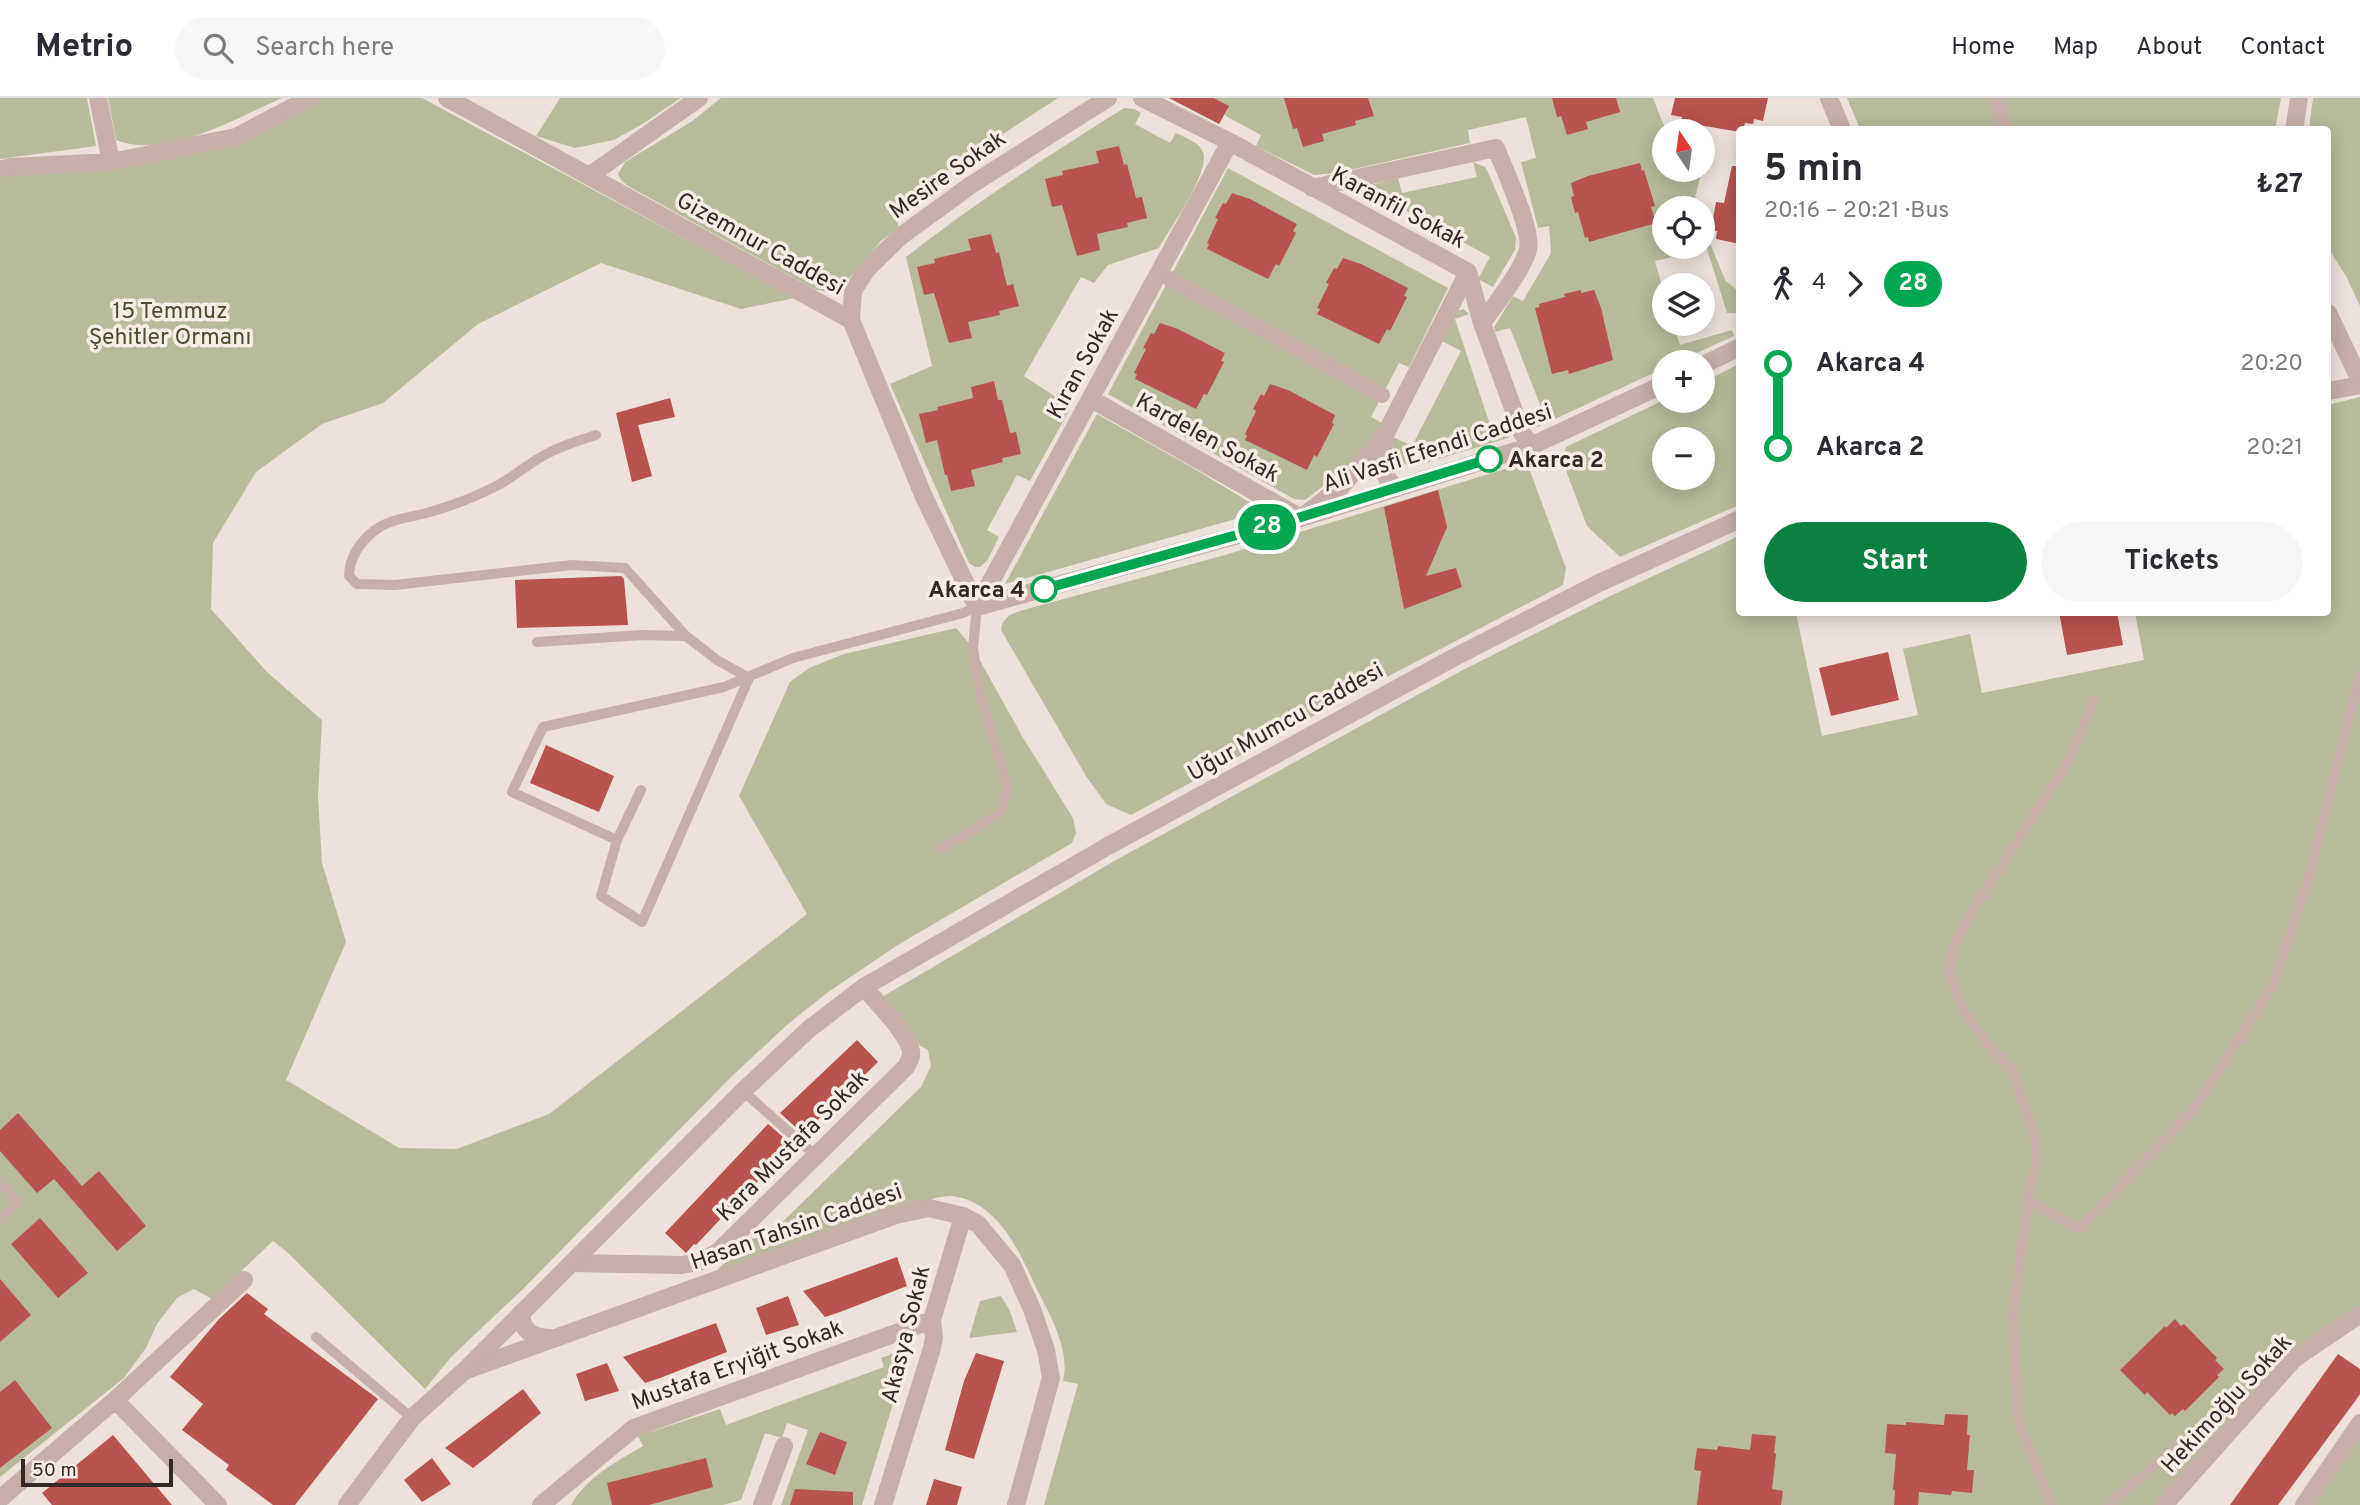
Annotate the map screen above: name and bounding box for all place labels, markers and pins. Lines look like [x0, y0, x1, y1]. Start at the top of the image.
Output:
marker: Akarca 2 [1476, 446, 1502, 472]
place label: Akarca 2 [1508, 447, 1604, 476]
marker: Akarca 4 [1031, 576, 1057, 602]
place label: Akarca 4 [928, 577, 1025, 606]

